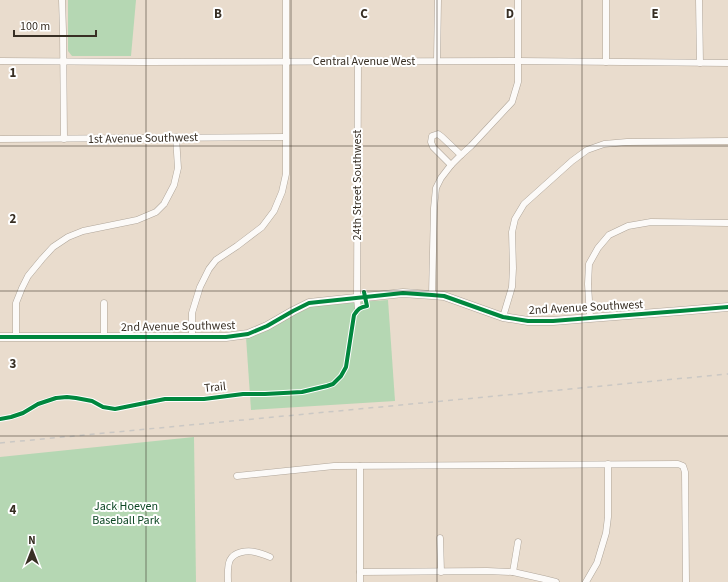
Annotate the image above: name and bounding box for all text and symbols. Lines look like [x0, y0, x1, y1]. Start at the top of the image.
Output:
text: B [214, 5, 222, 23]
text: C [360, 5, 368, 23]
text: D [506, 5, 514, 23]
text: E [651, 5, 659, 23]
scale bar [14, 12, 96, 38]
text: 100 m [20, 18, 50, 35]
street label: Central Avenue West [313, 53, 415, 70]
text: 1 [10, 64, 17, 82]
street label: 1st Avenue Southwest [88, 129, 198, 148]
street label: 24th Street Southwest [349, 130, 366, 240]
text: 2 [10, 210, 17, 228]
street label: 2nd Avenue Southwest [528, 296, 644, 319]
street label: 2nd Avenue Southwest [121, 317, 235, 336]
text: 3 [10, 355, 17, 373]
street label: Trail [203, 378, 227, 397]
park label: Jack Hoeven Baseball Park [92, 498, 160, 529]
text: 4 [10, 501, 17, 519]
north arrow [12, 530, 52, 570]
text: N [28, 533, 36, 548]

